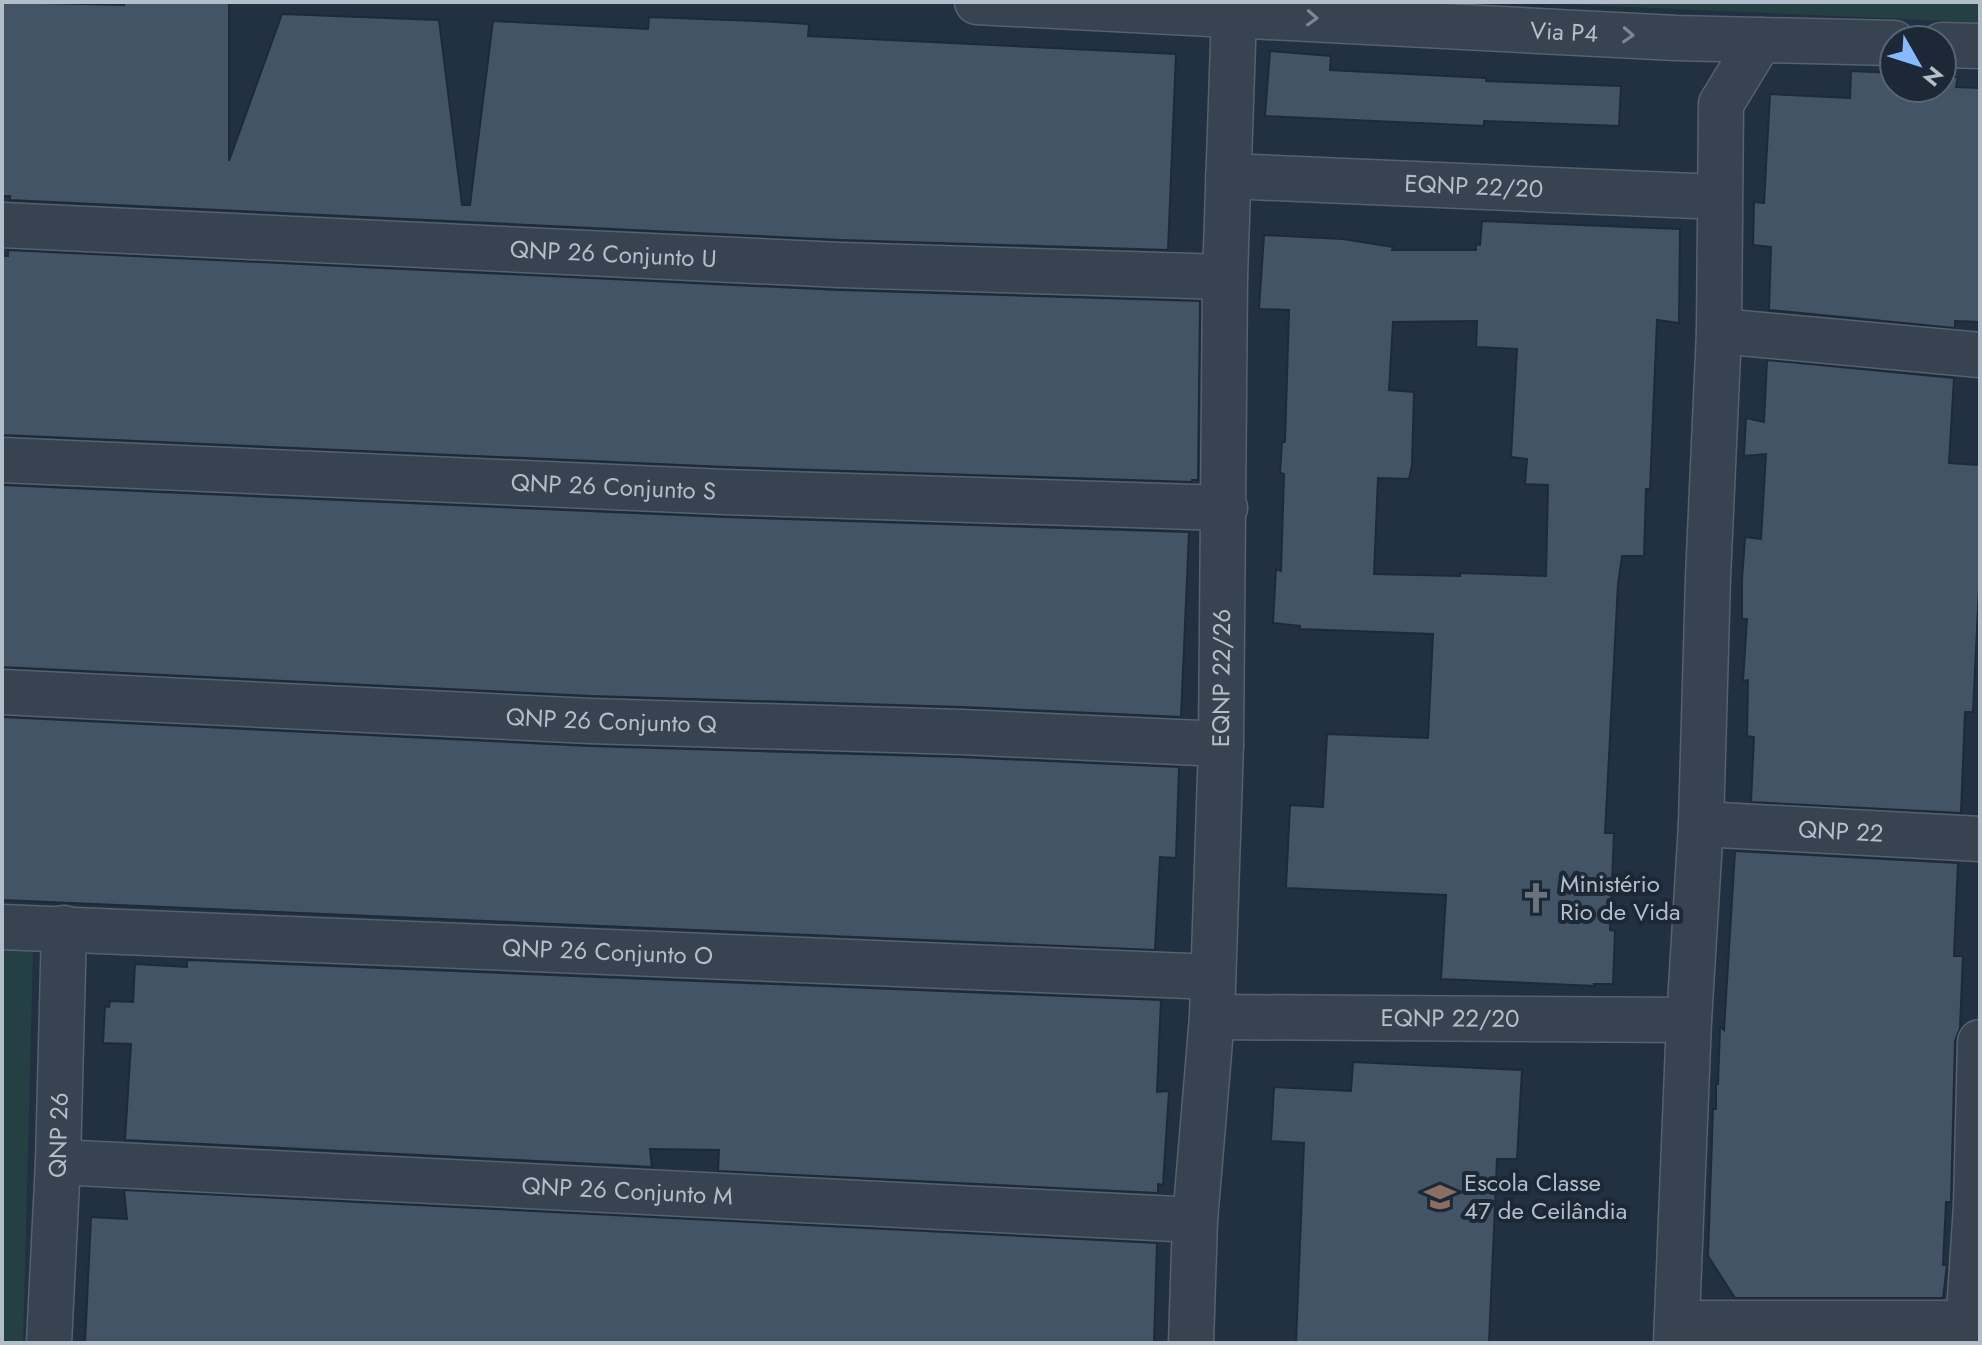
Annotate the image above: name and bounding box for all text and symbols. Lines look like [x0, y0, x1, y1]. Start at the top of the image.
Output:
one-way arrow [1306, 9, 1319, 26]
street label: Via P4 [1529, 13, 1599, 51]
north arrow [1878, 24, 1958, 104]
one-way arrow [1622, 26, 1635, 43]
text: N [1916, 60, 1951, 93]
street label: EQNP 22/20 [1404, 166, 1544, 206]
street label: QNP 26 Conjunto U [509, 231, 718, 276]
street label: QNP 26 Conjunto S [510, 465, 717, 509]
street label: EQNP 22/26 [1203, 609, 1239, 747]
street label: QNP 26 Conjunto Q [505, 699, 717, 742]
street label: QNP 22 [1797, 811, 1884, 851]
place label: Ministério Rio de Vida [1560, 866, 1681, 929]
church icon: Ministério Rio de Vida [1519, 881, 1553, 915]
street label: QNP 26 Conjunto O [501, 930, 714, 973]
street label: EQNP 22/20 [1380, 1000, 1520, 1036]
street label: QNP 26 [39, 1092, 77, 1179]
place label: Escola Classe 47 de Ceilândia [1464, 1165, 1627, 1228]
street label: QNP 26 Conjunto M [521, 1168, 734, 1213]
school or university icon: Escola Classe 47 de Ceilândia [1423, 1180, 1457, 1214]

